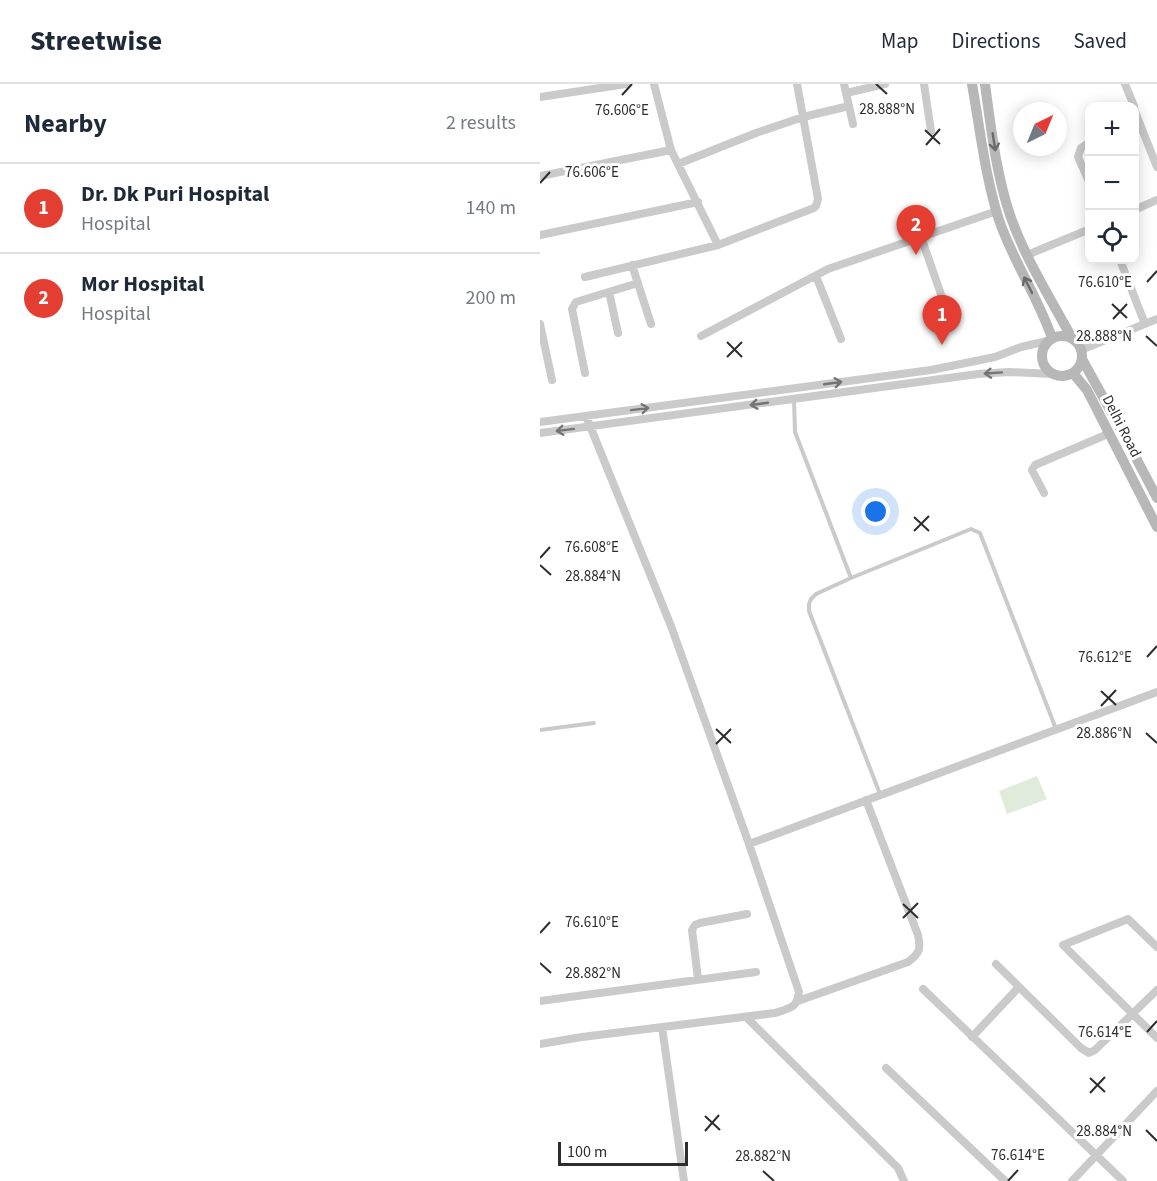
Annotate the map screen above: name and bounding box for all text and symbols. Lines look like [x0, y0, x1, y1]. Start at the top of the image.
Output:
text: Streetwise [30, 21, 162, 61]
text: Map [881, 26, 919, 56]
text: Directions [952, 26, 1040, 56]
text: Saved [1073, 26, 1127, 56]
text: 28.888°N [859, 99, 915, 120]
text: 76.606°E [595, 100, 649, 121]
north arrow [1013, 102, 1067, 156]
map controls [1085, 102, 1139, 264]
button: + [1085, 102, 1139, 156]
text: Nearby [24, 105, 107, 142]
text: 2 results [446, 109, 516, 137]
one-way arrow [988, 131, 999, 151]
button: − [1085, 156, 1139, 210]
text: 76.606°E [565, 162, 619, 183]
text: Dr. Dk Puri Hospital [81, 178, 269, 210]
text: 1 [38, 194, 49, 222]
text: 140 m [466, 194, 516, 222]
pin: 2 [896, 206, 935, 255]
text: Hospital [81, 210, 151, 238]
button: locate [1085, 210, 1139, 264]
text: Mor Hospital [81, 268, 204, 300]
text: 76.610°E [1078, 272, 1132, 293]
one-way arrow [1022, 276, 1033, 294]
text: 2 [38, 284, 49, 312]
text: 200 m [466, 284, 516, 312]
pin: 1 [922, 296, 962, 345]
text: Hospital [81, 300, 151, 328]
text: 28.888°N [1076, 326, 1132, 347]
one-way arrow [984, 368, 1004, 379]
one-way arrow [823, 378, 842, 389]
street label: Delhi Road [1097, 391, 1146, 461]
one-way arrow [749, 399, 769, 410]
one-way arrow [629, 404, 649, 415]
one-way arrow [556, 424, 576, 435]
your location [861, 497, 890, 526]
text: 76.608°E [565, 537, 619, 558]
text: 28.884°N [565, 566, 621, 587]
text: 76.612°E [1078, 647, 1132, 668]
text: 28.886°N [1076, 723, 1132, 744]
text: 76.610°E [565, 912, 619, 933]
text: 28.882°N [565, 963, 621, 984]
text: 76.614°E [1078, 1022, 1132, 1043]
text: 28.884°N [1076, 1121, 1132, 1142]
scale bar [558, 1139, 688, 1166]
text: 100 m [567, 1141, 607, 1163]
text: 76.614°E [991, 1145, 1045, 1166]
text: 28.882°N [735, 1146, 791, 1167]

